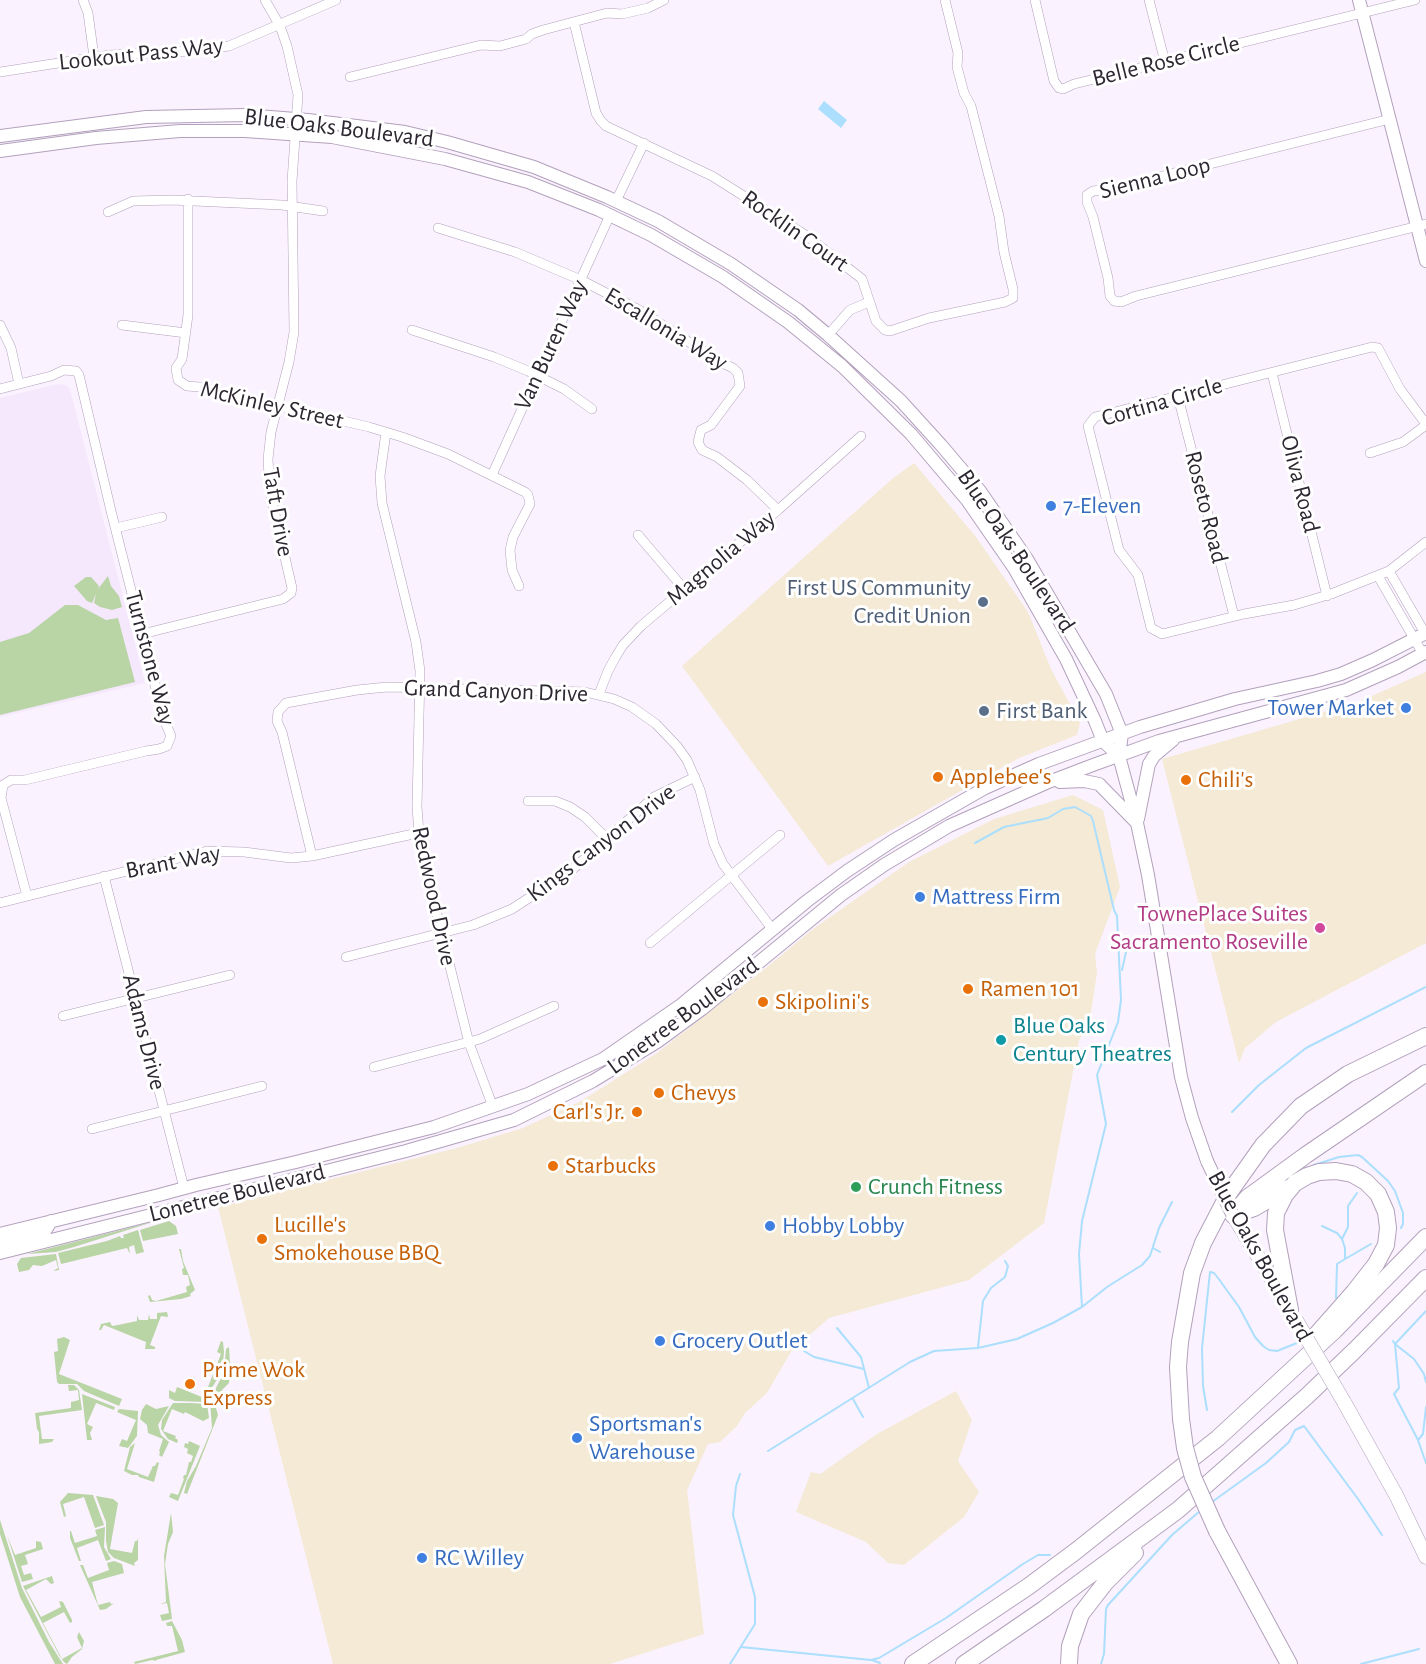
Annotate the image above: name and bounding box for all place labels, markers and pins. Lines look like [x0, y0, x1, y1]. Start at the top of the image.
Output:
place label: 7-Eleven [1063, 492, 1141, 520]
marker: 7-Eleven [1044, 499, 1058, 513]
place label: First US Community Credit Union [786, 574, 971, 630]
marker: First US Community Credit Union [976, 595, 990, 609]
place label: Tower Market [1267, 694, 1394, 722]
place label: First Bank [996, 697, 1088, 725]
marker: Tower Market [1399, 701, 1413, 715]
marker: First Bank [977, 704, 991, 718]
place label: Applebee's [950, 763, 1052, 791]
place label: Chili's [1198, 766, 1253, 794]
marker: Applebee's [931, 770, 945, 784]
marker: Chili's [1179, 773, 1193, 787]
place label: Mattress Firm [932, 883, 1061, 911]
marker: Mattress Firm [913, 890, 927, 904]
place label: TownePlace Suites Sacramento Roseville [1110, 900, 1308, 956]
marker: TownePlace Suites Sacramento Roseville [1313, 921, 1327, 935]
place label: Ramen 101 [980, 975, 1079, 1003]
marker: Ramen 101 [961, 982, 975, 996]
place label: Skipolini's [775, 988, 870, 1016]
marker: Skipolini's [756, 995, 770, 1009]
place label: Blue Oaks Century Theatres [1013, 1012, 1172, 1068]
marker: Blue Oaks Century Theatres [994, 1033, 1008, 1047]
place label: Chevys [671, 1079, 736, 1107]
marker: Chevys [652, 1086, 666, 1100]
place label: Carl's Jr. [553, 1098, 625, 1126]
marker: Carl's Jr. [630, 1105, 644, 1119]
place label: Starbucks [565, 1152, 656, 1180]
marker: Starbucks [546, 1159, 560, 1173]
place label: Crunch Fitness [868, 1173, 1003, 1201]
marker: Crunch Fitness [849, 1180, 863, 1194]
place label: Lucille's Smokehouse BBQ [274, 1211, 439, 1267]
place label: Hobby Lobby [782, 1212, 904, 1240]
marker: Hobby Lobby [763, 1219, 777, 1233]
marker: Lucille's Smokehouse BBQ [255, 1232, 269, 1246]
place label: Grocery Outlet [672, 1327, 808, 1355]
marker: Grocery Outlet [653, 1334, 667, 1348]
place label: Prime Wok Express [202, 1356, 305, 1412]
marker: Prime Wok Express [183, 1377, 197, 1391]
place label: Sportsman's Warehouse [589, 1410, 702, 1466]
marker: Sportsman's Warehouse [570, 1431, 584, 1445]
place label: RC Willey [434, 1544, 524, 1572]
marker: RC Willey [415, 1551, 429, 1565]

